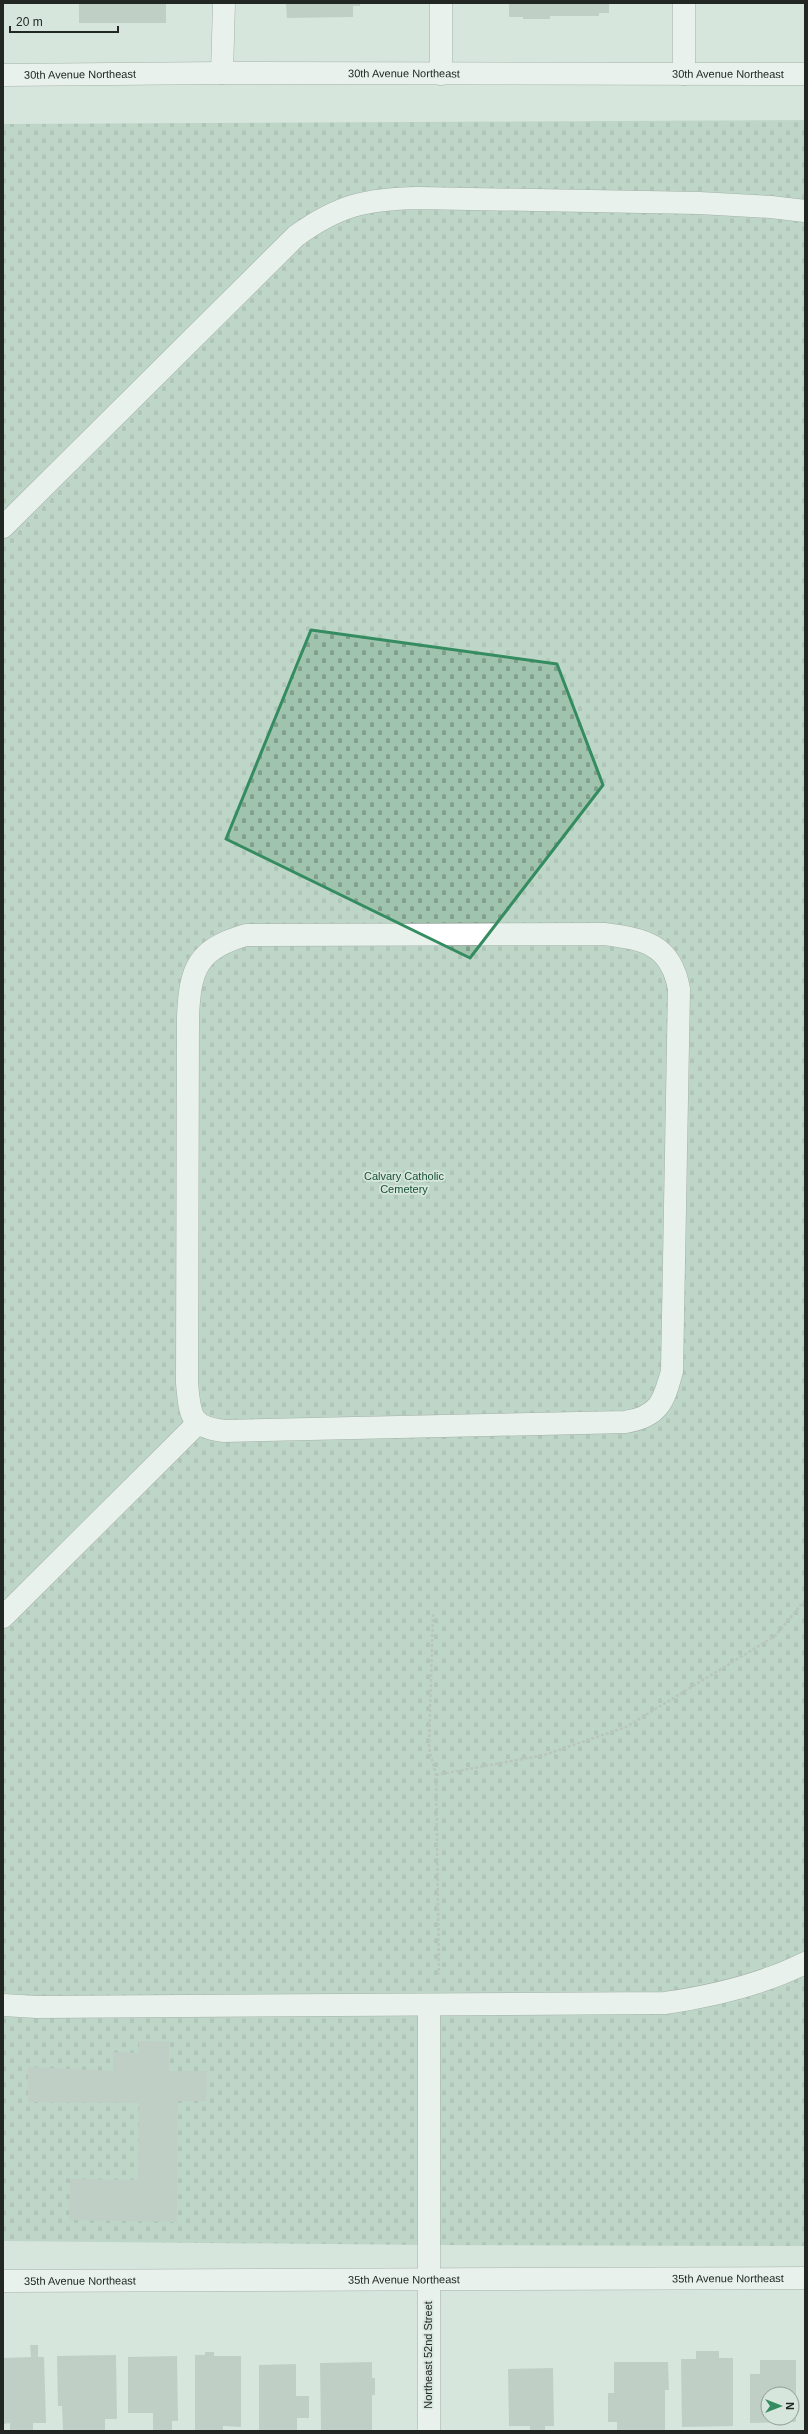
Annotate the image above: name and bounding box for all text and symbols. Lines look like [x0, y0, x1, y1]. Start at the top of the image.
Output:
scale bar [10, 8, 118, 34]
text: 20 m [16, 15, 43, 29]
street label: 30th Avenue Northeast [348, 67, 460, 79]
street label: 30th Avenue Northeast [24, 68, 136, 81]
street label: 30th Avenue Northeast [672, 68, 784, 80]
park label: Calvary Catholic Cemetery [364, 1170, 445, 1195]
street label: 35th Avenue Northeast [672, 2272, 784, 2284]
street label: 35th Avenue Northeast [348, 2273, 460, 2286]
street label: 35th Avenue Northeast [24, 2275, 136, 2287]
street label: Northeast 52nd Street [422, 2301, 434, 2409]
north arrow [760, 2386, 800, 2426]
text: N [784, 2402, 796, 2410]

